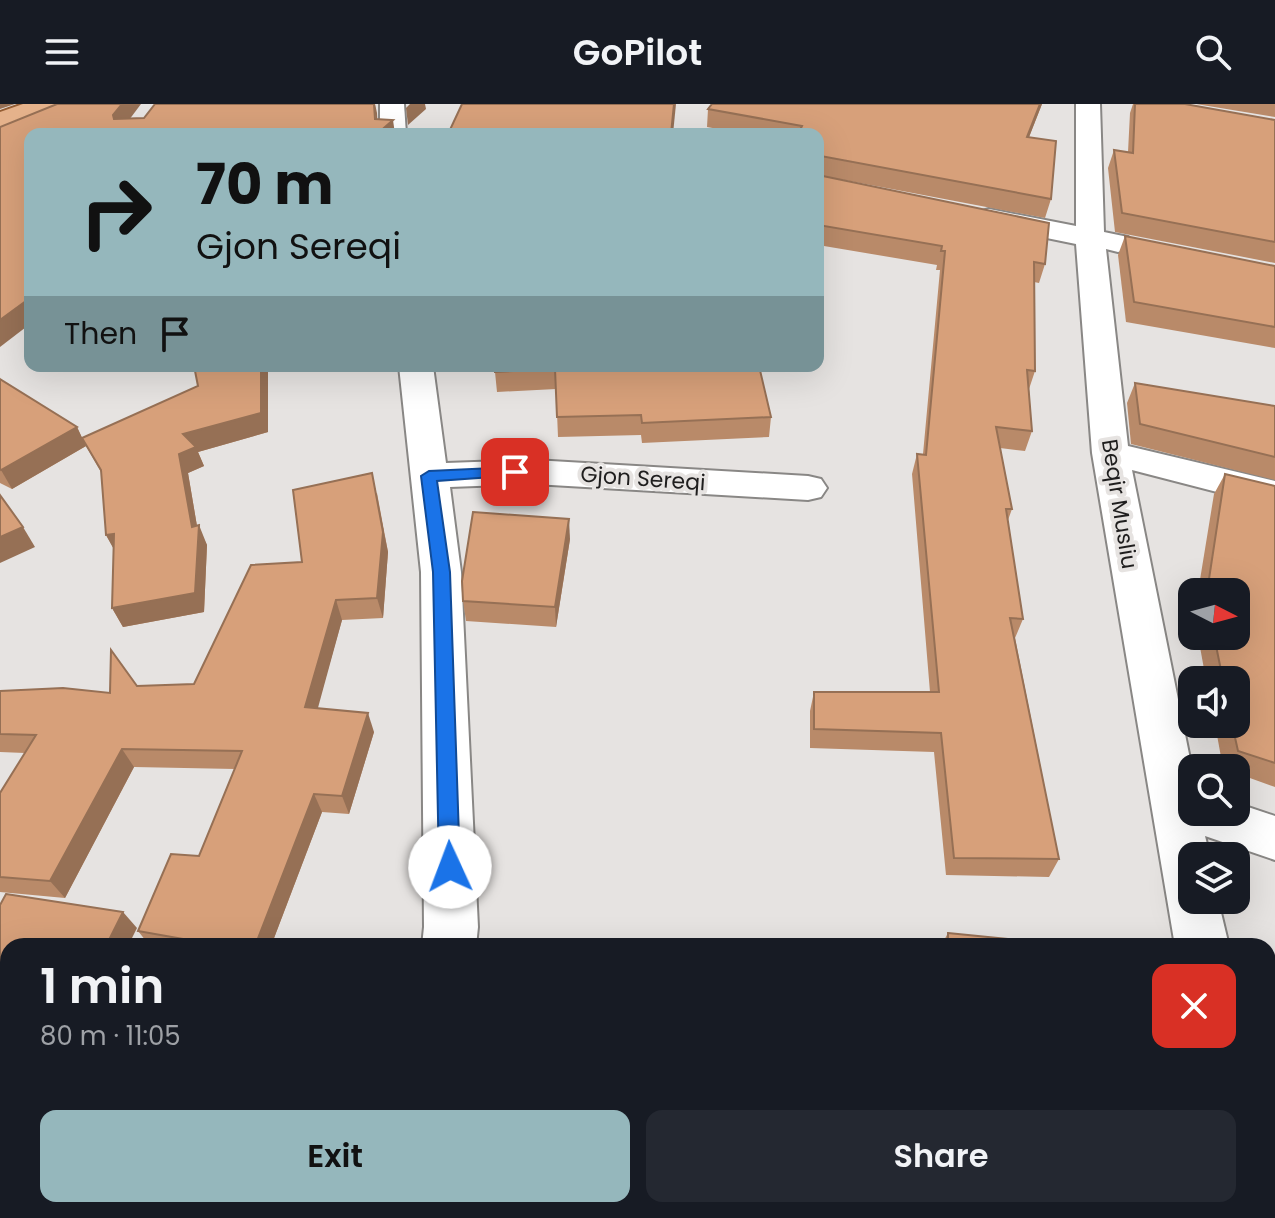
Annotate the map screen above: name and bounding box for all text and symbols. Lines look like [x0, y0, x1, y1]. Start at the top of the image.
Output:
text: GoPilot [573, 27, 702, 78]
icon: menu [40, 30, 84, 74]
icon: search [1191, 30, 1235, 74]
text: 70 m [196, 145, 334, 224]
icon: right [64, 160, 168, 264]
text: Gjon Sereqi [196, 221, 401, 272]
text: Then [64, 312, 137, 355]
icon: arrive [153, 312, 197, 356]
street label: Beqir Musliu [1094, 437, 1145, 571]
pin [481, 438, 549, 506]
icon: arrive [493, 450, 537, 494]
street label: Gjon Sereqi [579, 459, 707, 498]
north arrow [1178, 578, 1250, 650]
map controls [1178, 578, 1250, 914]
button: sound [1178, 666, 1250, 738]
button: search [1178, 754, 1250, 826]
position arrow [408, 825, 492, 909]
button: layers [1178, 842, 1250, 914]
text: 1 min [40, 953, 164, 1020]
button: close [1152, 964, 1236, 1048]
text: 80 m · 11:05 [40, 1018, 181, 1054]
button: Exit [40, 1110, 630, 1202]
button: Share [646, 1110, 1236, 1202]

